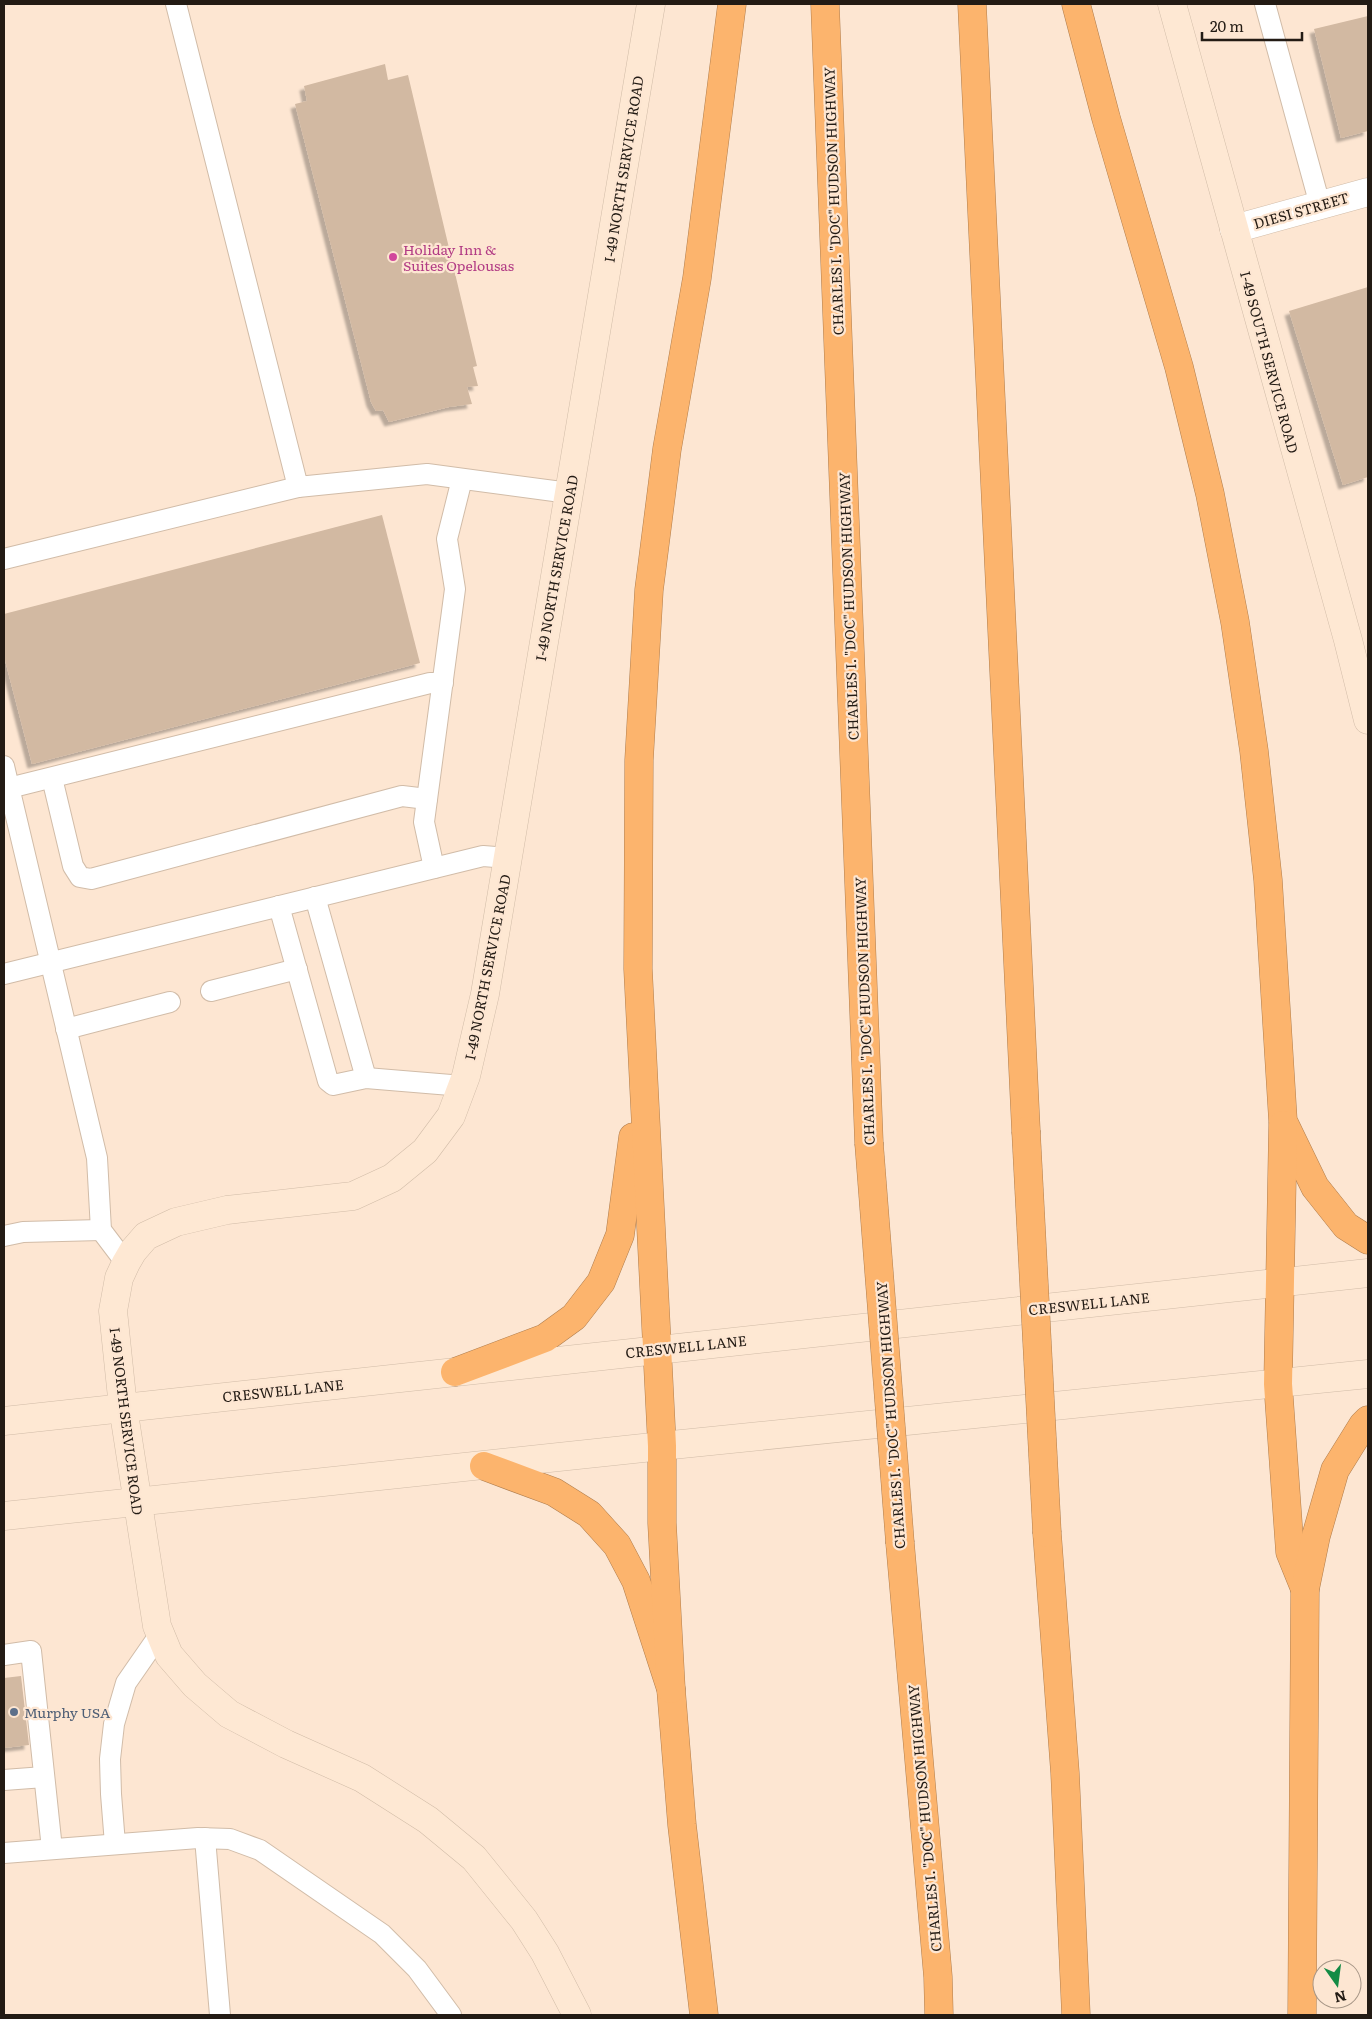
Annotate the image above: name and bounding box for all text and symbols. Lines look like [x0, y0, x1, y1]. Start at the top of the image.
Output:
scale bar [1202, 10, 1302, 42]
text: 20 m [1210, 14, 1244, 37]
street label: CHARLES I. "DOC" HUDSON HIGHWAY [818, 66, 848, 336]
street label: I-49 NORTH SERVICE ROAD [598, 74, 648, 264]
street label: DIESI STREET [1251, 187, 1351, 233]
place label: Holiday Inn & Suites Opelousas [403, 239, 514, 275]
marker: Holiday Inn & Suites Opelousas [387, 251, 399, 263]
street label: I-49 SOUTH SERVICE ROAD [1236, 269, 1304, 456]
street label: CHARLES I. "DOC" HUDSON HIGHWAY [833, 471, 863, 741]
street label: I-49 NORTH SERVICE ROAD [530, 473, 582, 663]
street label: I-49 NORTH SERVICE ROAD [459, 872, 515, 1062]
street label: CHARLES I. "DOC" HUDSON HIGHWAY [849, 876, 879, 1146]
street label: CHARLES I. "DOC" HUDSON HIGHWAY [871, 1280, 909, 1550]
street label: CRESWELL LANE [1027, 1287, 1151, 1319]
street label: I-49 NORTH SERVICE ROAD [106, 1326, 148, 1516]
street label: CRESWELL LANE [624, 1330, 748, 1362]
street label: CRESWELL LANE [221, 1374, 345, 1406]
street label: CHARLES I. "DOC" HUDSON HIGHWAY [902, 1683, 946, 1953]
place label: Murphy USA [24, 1702, 111, 1722]
marker: Murphy USA [8, 1706, 20, 1718]
north arrow [1312, 1959, 1362, 2009]
text: N [1332, 1986, 1349, 2009]

